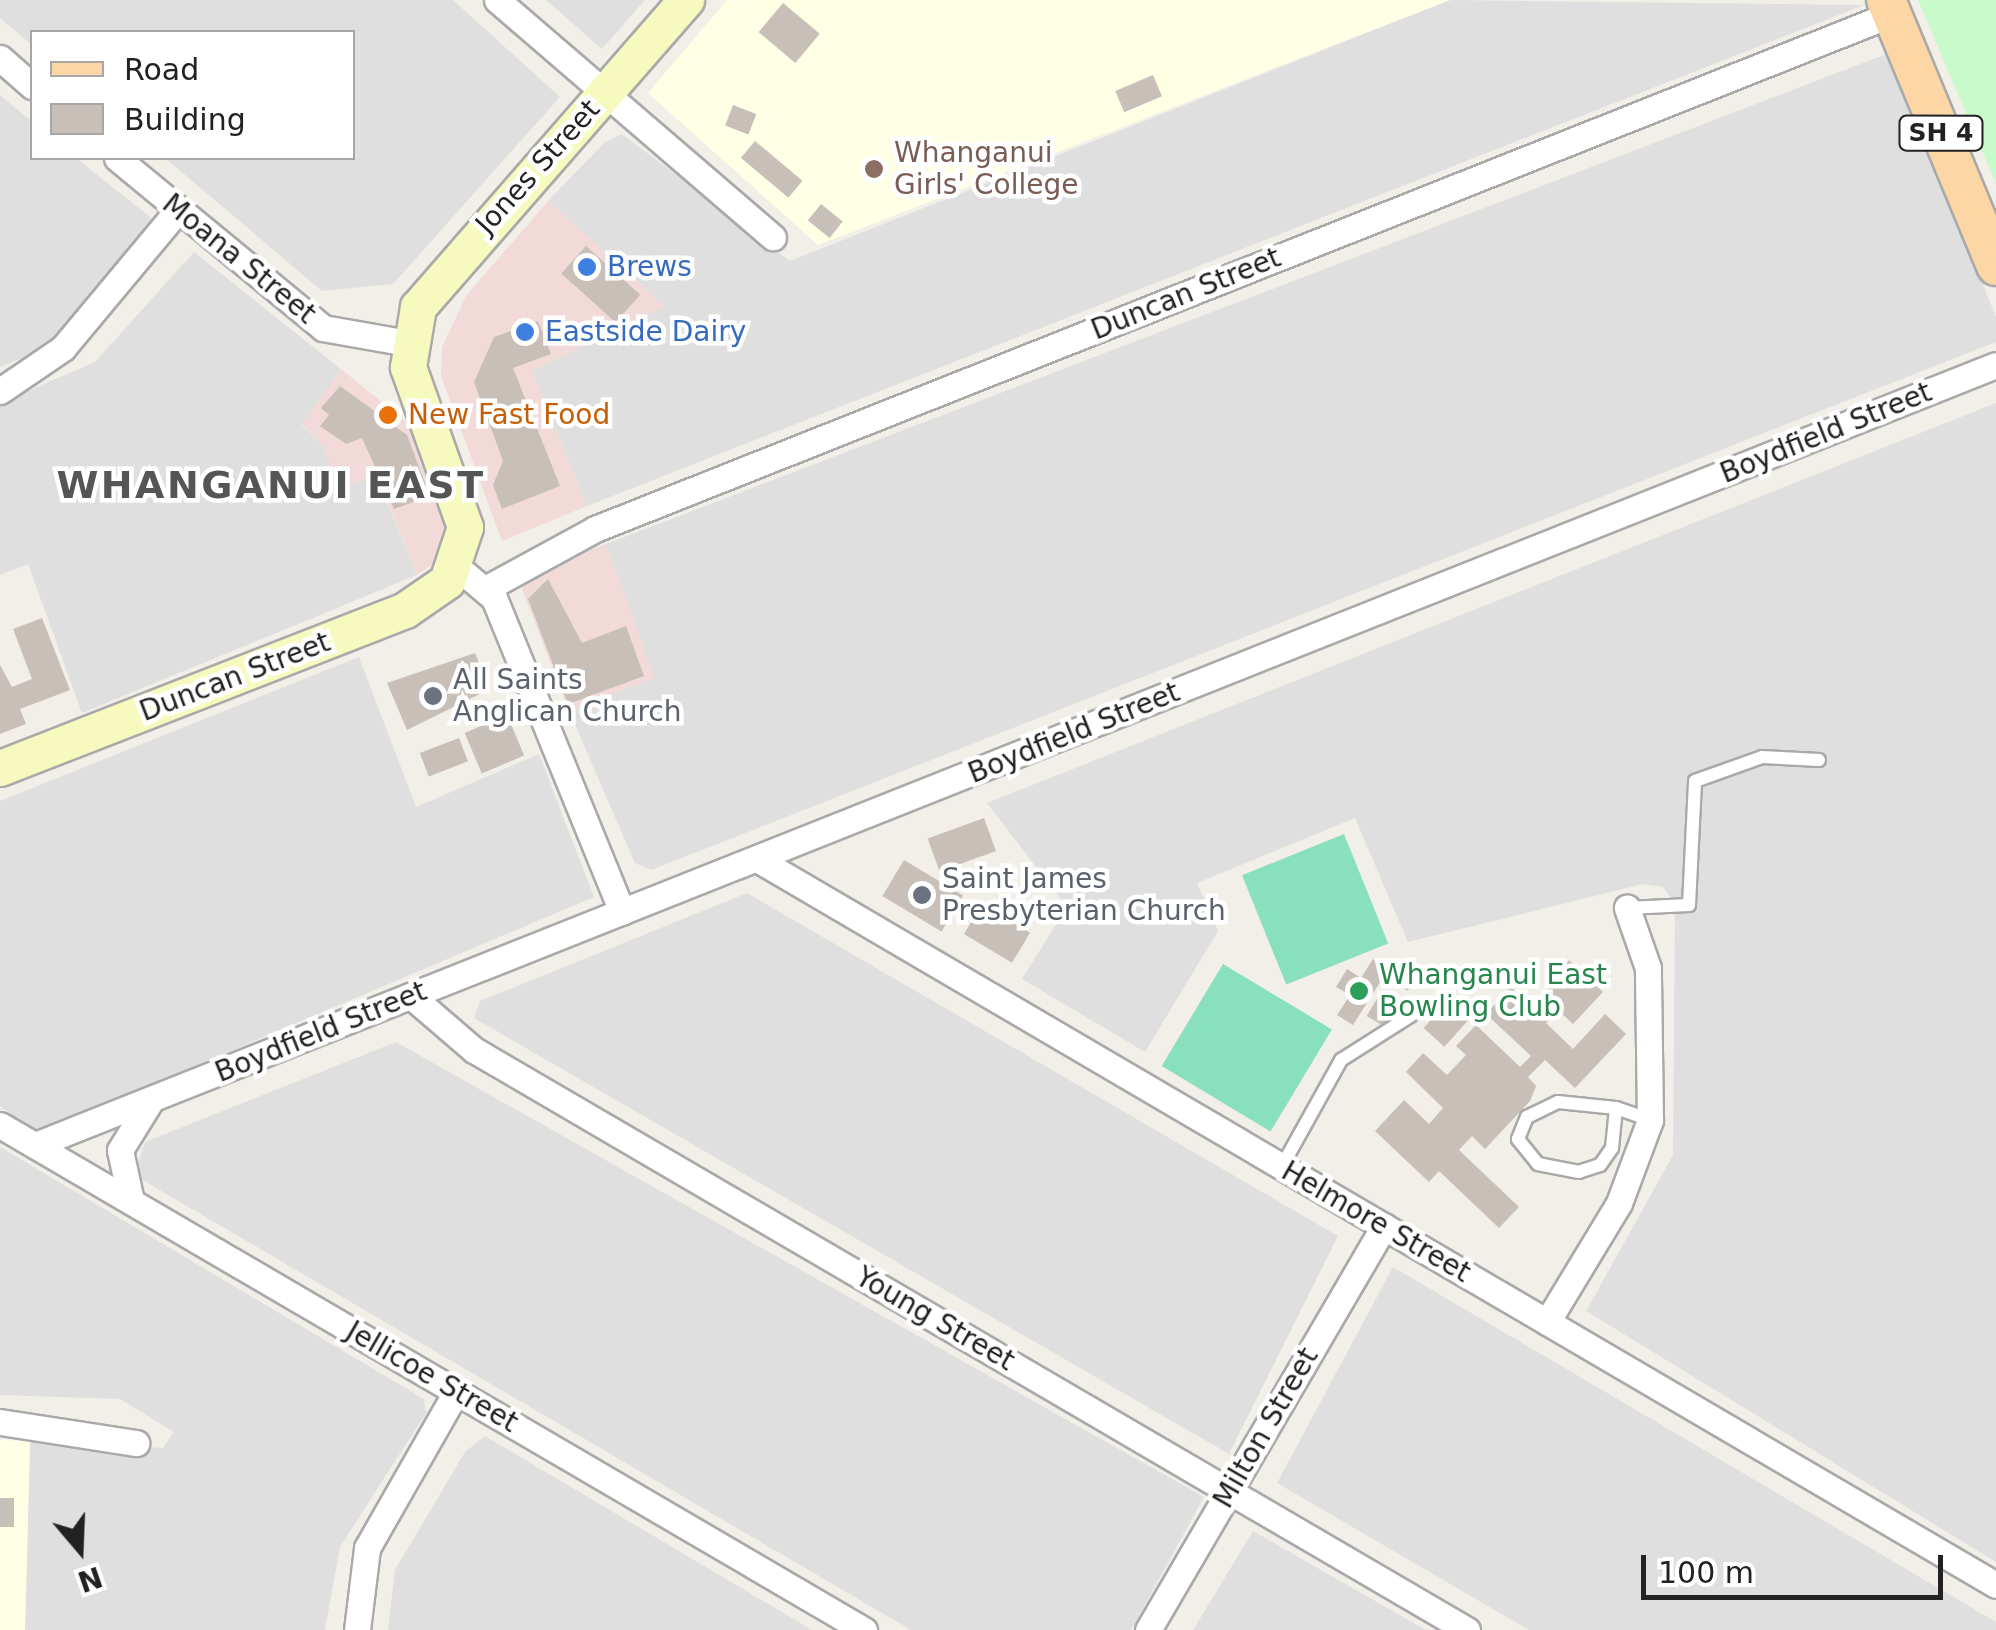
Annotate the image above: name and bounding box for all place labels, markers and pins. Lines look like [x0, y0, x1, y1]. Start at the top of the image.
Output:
place label: Whanganui Girls' College [894, 136, 1078, 202]
marker: Whanganui Girls' College [863, 158, 885, 180]
place label: Brews [607, 250, 692, 284]
marker: Brews [576, 256, 598, 278]
place label: Eastside Dairy [545, 315, 746, 349]
marker: Eastside Dairy [514, 321, 536, 343]
place label: New Fast Food [408, 398, 610, 432]
marker: New Fast Food [377, 404, 399, 426]
place label: All Saints Anglican Church [453, 663, 682, 729]
marker: All Saints Anglican Church [422, 685, 444, 707]
place label: Saint James Presbyterian Church [942, 862, 1226, 928]
marker: Saint James Presbyterian Church [911, 884, 933, 906]
place label: Whanganui East Bowling Club [1379, 958, 1607, 1024]
marker: Whanganui East Bowling Club [1348, 980, 1370, 1002]

